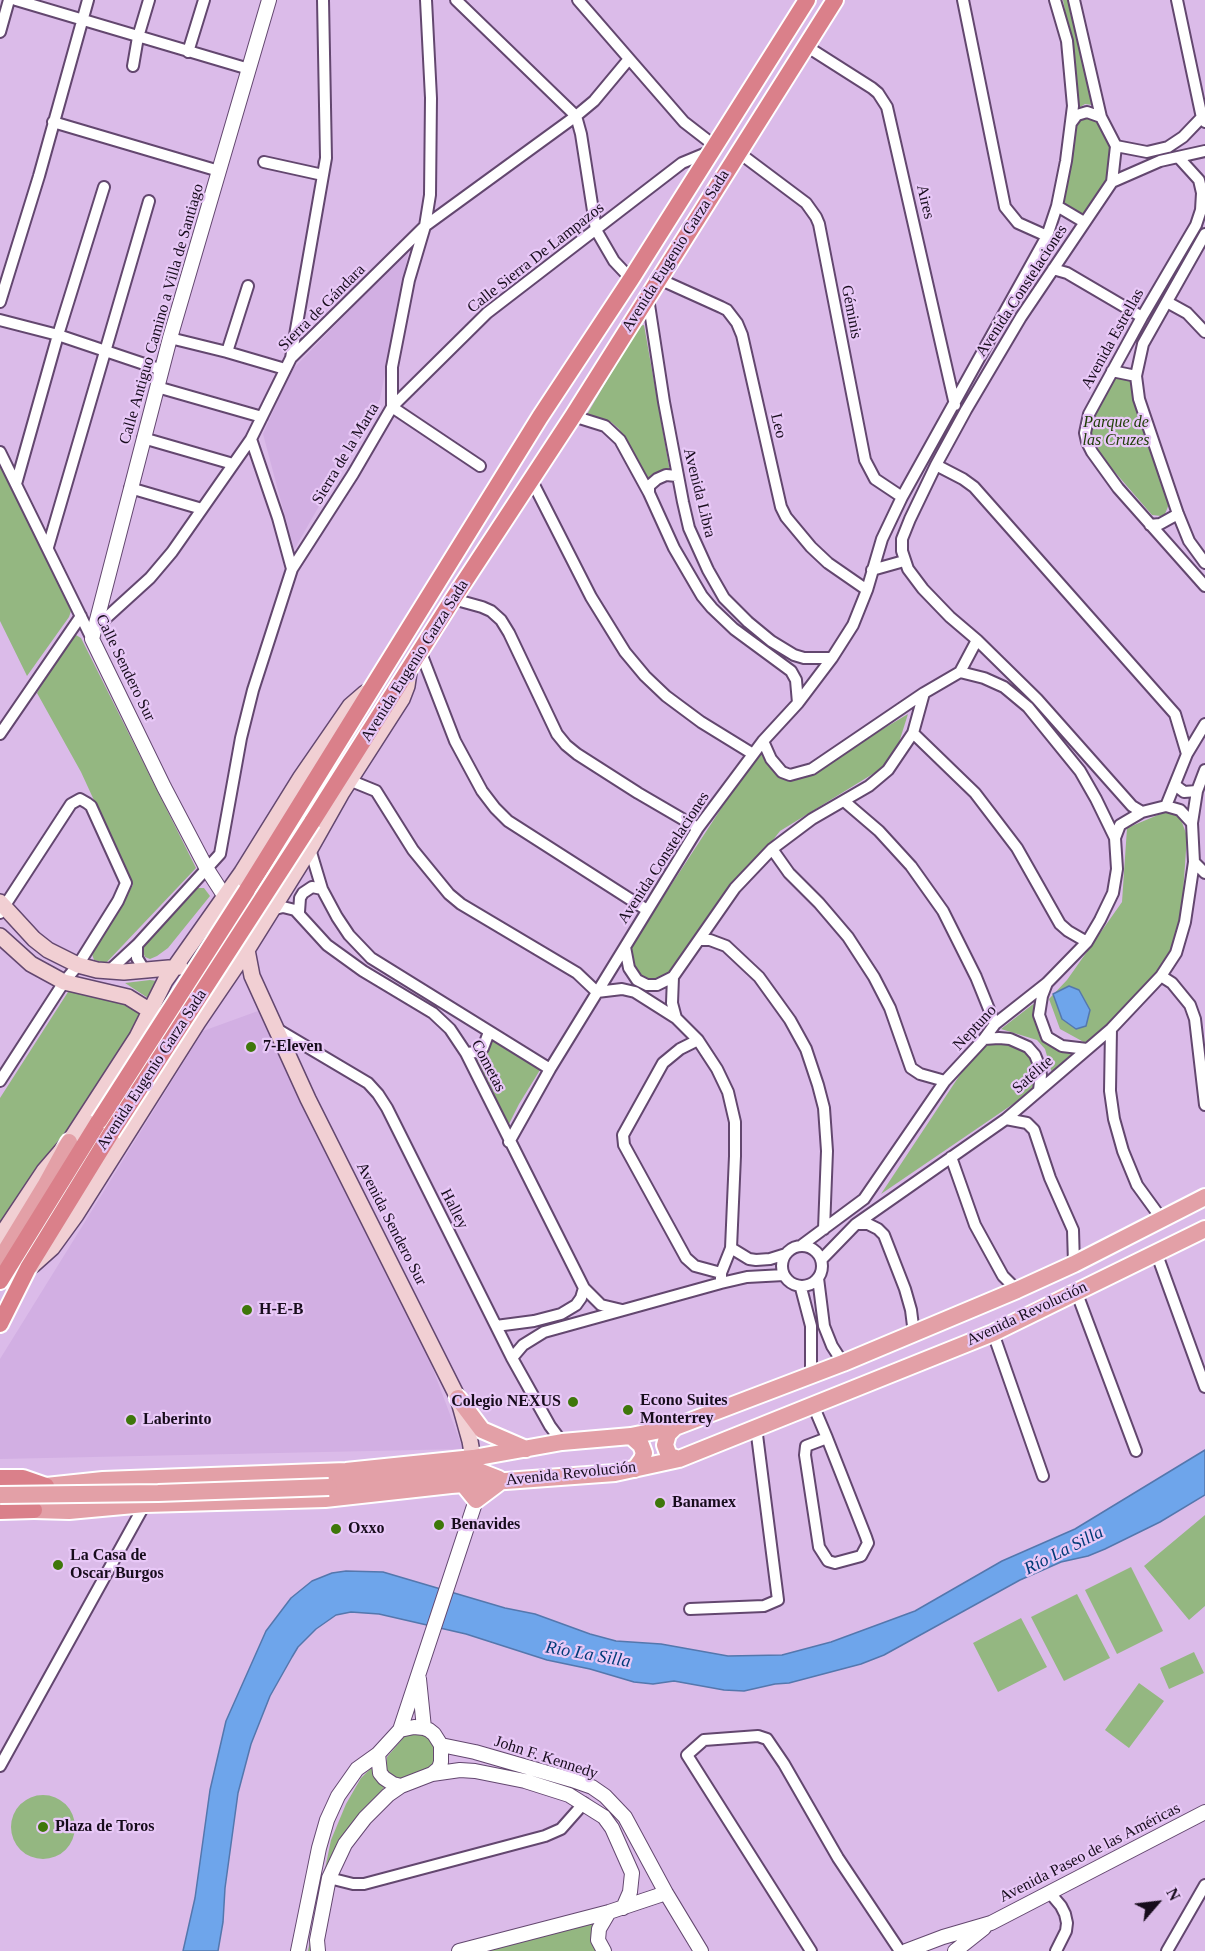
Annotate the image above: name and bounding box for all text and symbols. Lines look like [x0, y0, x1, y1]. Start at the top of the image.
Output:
street label: Avenida Eugenio Garza Sada [618, 166, 734, 336]
street label: Calle Antiguo Camino a Villa de Santiago [116, 182, 208, 446]
street label: Aires [912, 183, 938, 221]
street label: Calle Sierra De Lampazos [464, 199, 608, 317]
street label: Avenida Constelaciones [972, 221, 1072, 361]
street label: Sierra de Gándara [274, 260, 370, 356]
street label: Géminis [836, 284, 866, 340]
street label: Avenida Estrellas [1077, 285, 1149, 393]
street label: Sierra de la Marta [308, 400, 384, 508]
street label: Leo [766, 412, 790, 440]
park label: Parque de las Cruzes [1082, 413, 1150, 451]
street label: Avenida Libra [679, 446, 719, 540]
street label: Avenida Eugenio Garza Sada [357, 576, 473, 746]
street label: Calle Sendero Sur [91, 611, 159, 725]
street label: Avenida Constelaciones [614, 788, 714, 928]
street label: Avenida Eugenio Garza Sada [93, 986, 211, 1154]
street label: Neptuno [949, 1001, 1001, 1055]
place label: 7-Eleven [263, 1037, 323, 1057]
street label: Cometas [466, 1037, 510, 1095]
marker: 7-Eleven [244, 1040, 258, 1054]
street label: Satélite [1009, 1052, 1057, 1098]
street label: Avenida Sendero Sur [352, 1159, 430, 1289]
street label: Halley [436, 1186, 472, 1232]
street label: Avenida Revolución [964, 1278, 1090, 1350]
place label: H-E-B [259, 1300, 303, 1320]
marker: H-E-B [240, 1303, 254, 1317]
place label: Econo Suites Monterrey [640, 1391, 728, 1429]
place label: Colegio NEXUS [451, 1392, 561, 1412]
marker: Colegio NEXUS [566, 1395, 580, 1409]
marker: Econo Suites Monterrey [621, 1403, 635, 1417]
place label: Laberinto [143, 1410, 211, 1430]
marker: Laberinto [124, 1413, 138, 1427]
street label: Avenida Revolución [505, 1458, 637, 1490]
place label: Banamex [672, 1493, 736, 1513]
marker: Banamex [653, 1496, 667, 1510]
place label: Benavides [451, 1515, 520, 1535]
marker: Benavides [432, 1518, 446, 1532]
place label: Oxxo [348, 1519, 384, 1539]
marker: Oxxo [329, 1522, 343, 1536]
water label: Río La Silla [1021, 1522, 1107, 1580]
place label: La Casa de Oscar Burgos [70, 1546, 164, 1584]
marker: La Casa de Oscar Burgos [51, 1558, 65, 1572]
water label: Río La Silla [544, 1637, 632, 1673]
street label: John F. Kennedy [492, 1732, 600, 1784]
street label: Avenida Paseo de las Américas [996, 1799, 1184, 1907]
place label: Plaza de Toros [55, 1817, 155, 1837]
marker: Plaza de Toros [36, 1820, 50, 1834]
north arrow [1127, 1873, 1187, 1933]
text: N [1163, 1885, 1184, 1903]

